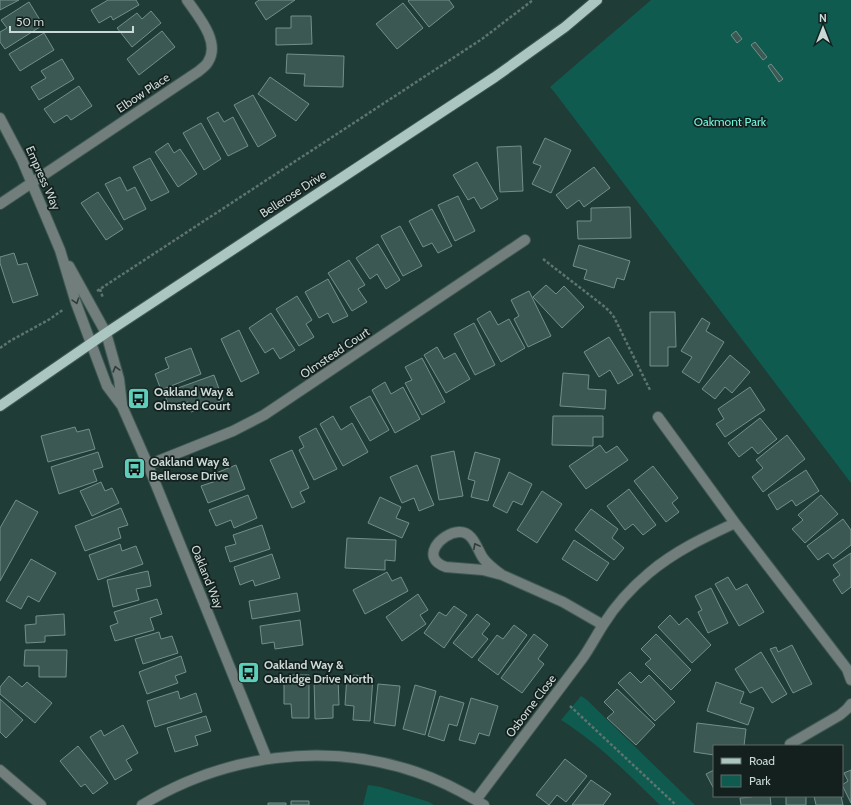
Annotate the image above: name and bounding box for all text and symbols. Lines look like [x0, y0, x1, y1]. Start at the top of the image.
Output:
scale bar [10, 8, 133, 34]
north arrow [803, 8, 843, 48]
text: N [819, 11, 827, 25]
text: 50 m [16, 14, 44, 29]
street label: Elbow Place [113, 69, 172, 116]
park label: Oakmont Park [694, 114, 767, 129]
street label: Empress Way [23, 143, 64, 212]
street label: Bellerose Drive [257, 167, 329, 221]
one-way arrow [71, 297, 79, 304]
street label: Olmstead Court [297, 324, 372, 381]
one-way arrow [112, 366, 121, 373]
place label: Oakland Way & Olmsted Court [154, 384, 234, 413]
bus stop icon: Oakland Way & Olmsted Court [125, 386, 151, 412]
place label: Oakland Way & Bellerose Drive [150, 454, 230, 483]
bus stop icon: Oakland Way & Bellerose Drive [121, 456, 147, 482]
street label: Oakland Way [188, 543, 227, 611]
one-way arrow [474, 543, 481, 550]
place label: Oakland Way & Oakridge Drive North [264, 657, 373, 686]
bus stop icon: Oakland Way & Oakridge Drive North [235, 659, 261, 685]
street label: Osborne Close [502, 671, 559, 740]
legend [713, 745, 843, 797]
text: Road [749, 753, 775, 768]
text: Park [749, 773, 771, 788]

